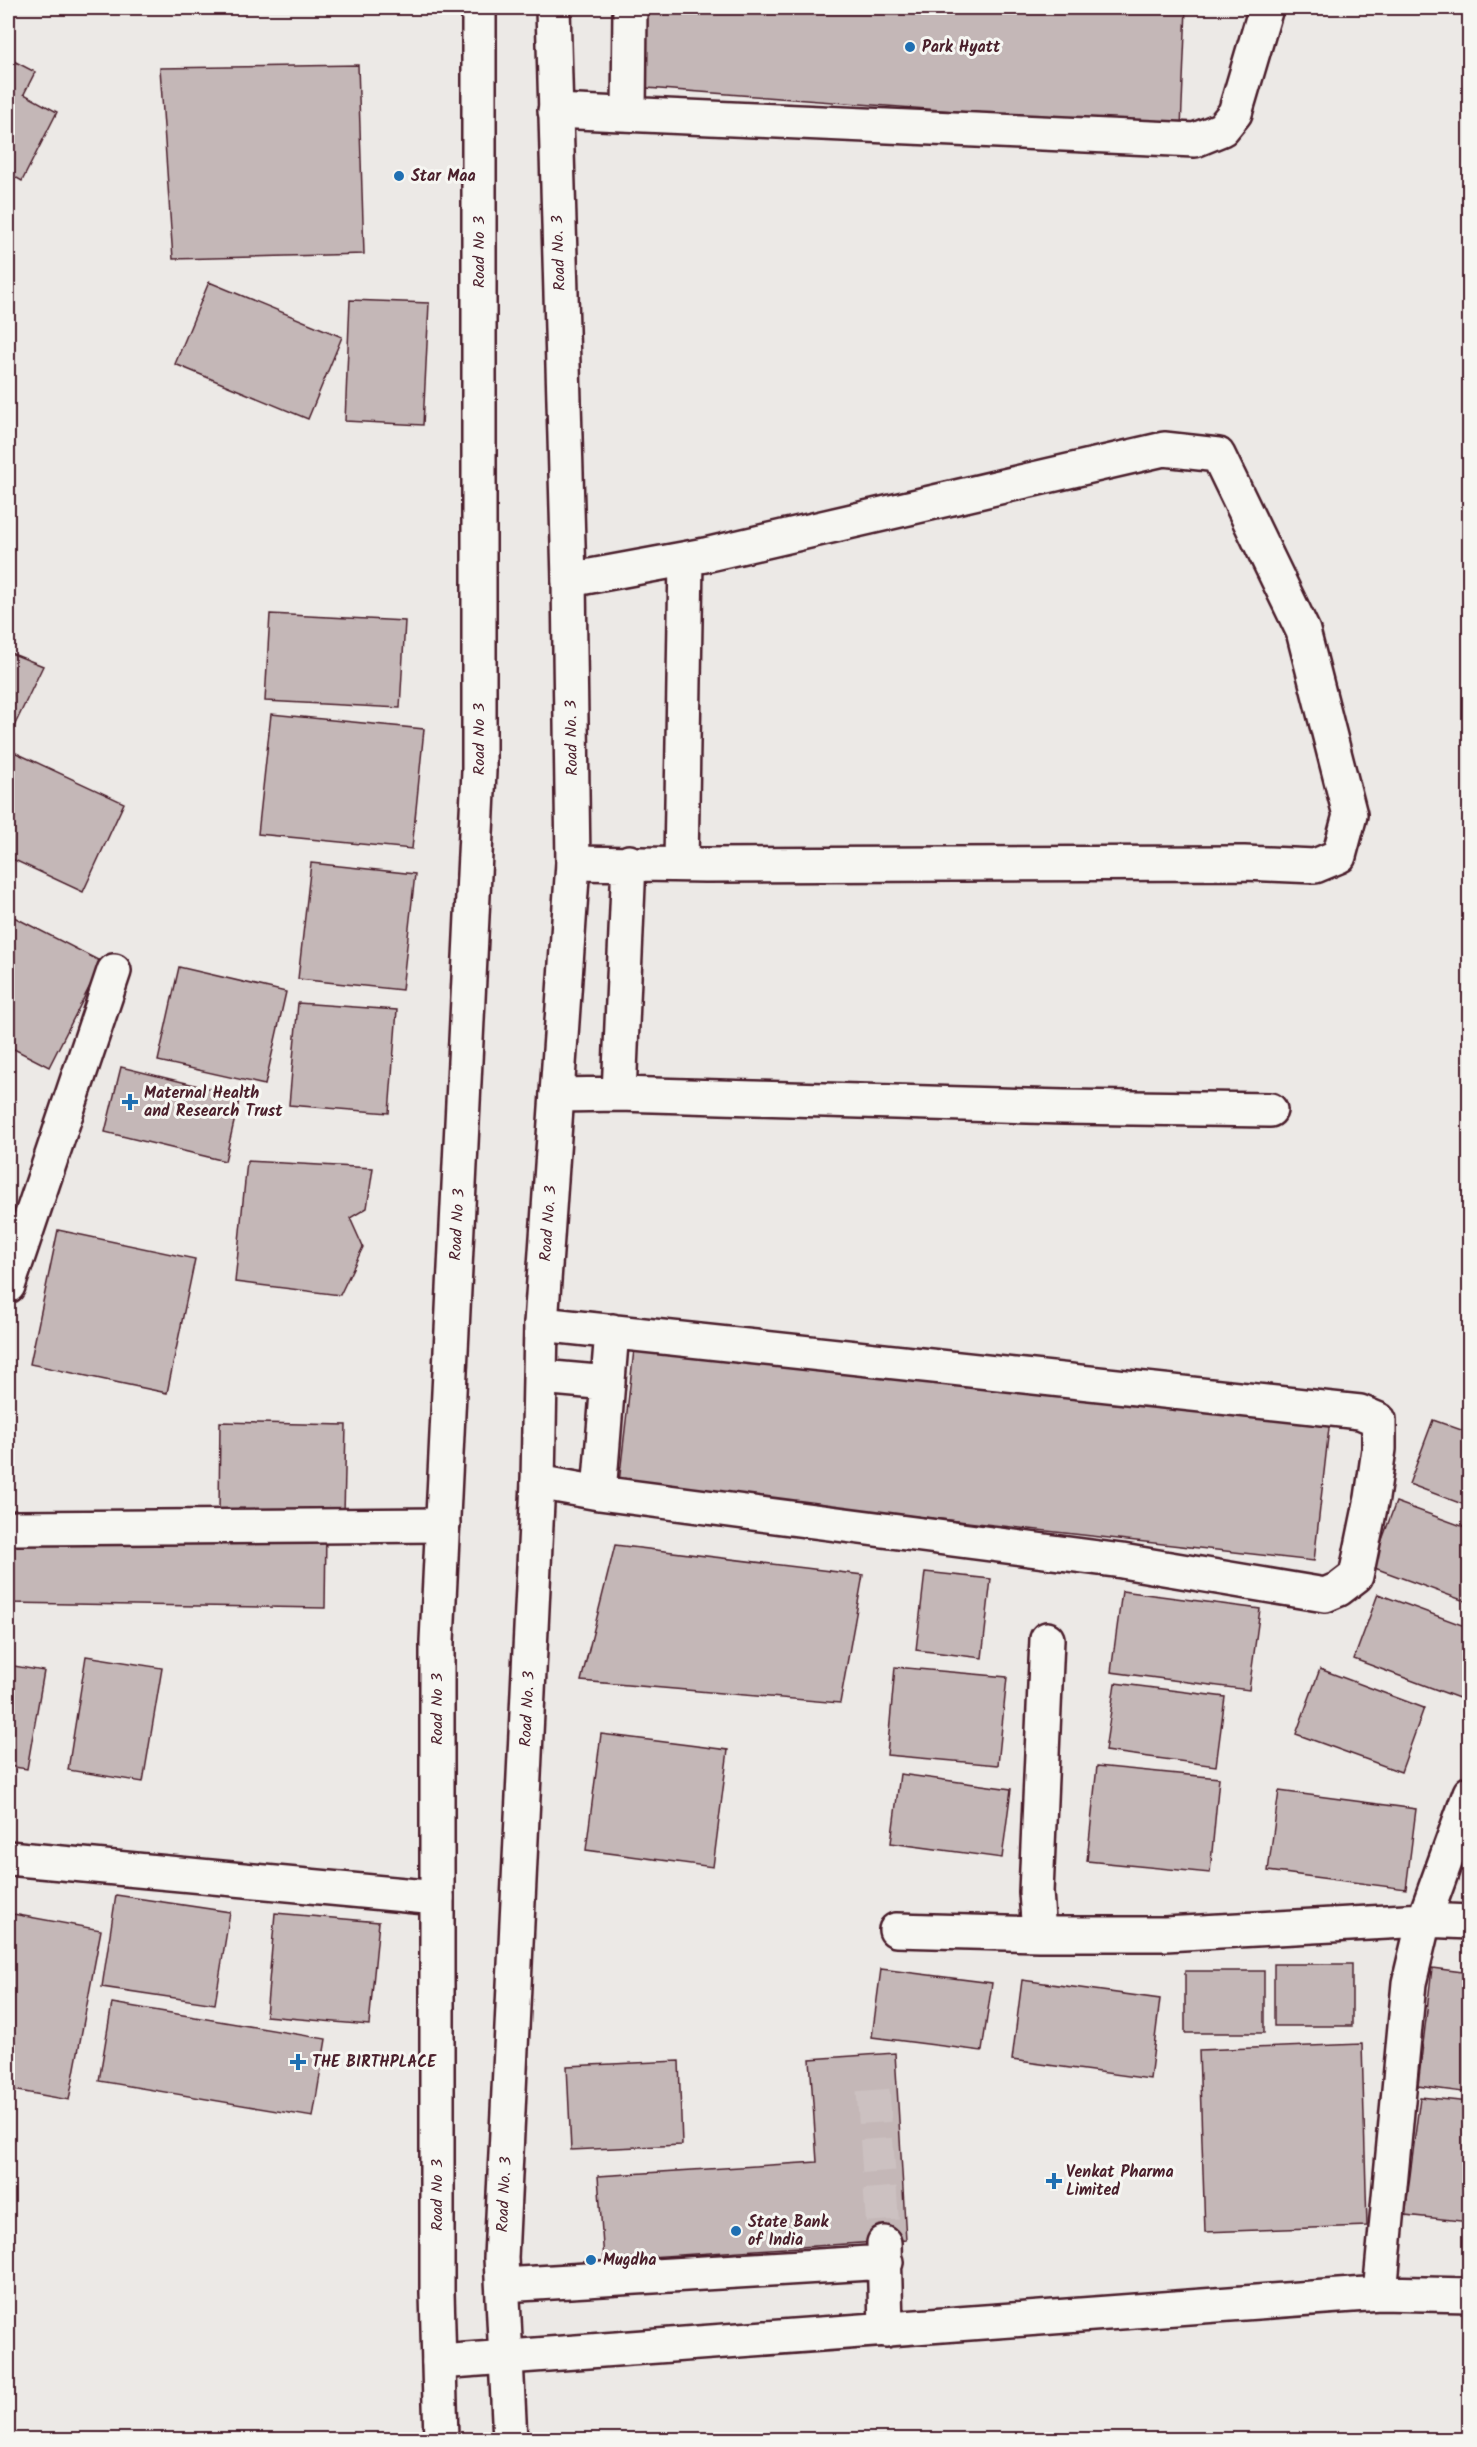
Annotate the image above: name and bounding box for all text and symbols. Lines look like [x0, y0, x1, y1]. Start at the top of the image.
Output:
place label: Park Hyatt [922, 35, 1001, 60]
marker: Park Hyatt [903, 40, 917, 54]
place label: Star Maa [411, 164, 476, 189]
marker: Star Maa [392, 169, 406, 183]
street label: Road No. 3 [545, 215, 573, 291]
street label: Road No 3 [467, 216, 492, 288]
street label: Road No. 3 [559, 700, 585, 776]
street label: Road No 3 [467, 703, 492, 775]
place label: Maternal Health and Research Trust [144, 1081, 283, 1124]
marker: Maternal Health and Research Trust [121, 1093, 139, 1111]
street label: Road No. 3 [533, 1185, 563, 1262]
street label: Road No 3 [443, 1188, 471, 1261]
street label: Road No. 3 [513, 1670, 541, 1747]
street label: Road No 3 [425, 1673, 450, 1745]
place label: THE BIRTHPLACE [312, 2050, 437, 2075]
marker: THE BIRTHPLACE [289, 2053, 307, 2071]
street label: Road No. 3 [490, 2156, 518, 2233]
street label: Road No 3 [425, 2159, 450, 2231]
place label: Venkat Pharma Limited [1066, 2160, 1174, 2203]
marker: Venkat Pharma Limited [1047, 2174, 1061, 2188]
place label: State Bank of India [748, 2210, 829, 2253]
marker: State Bank of India [729, 2224, 743, 2238]
place label: Mugdha [603, 2248, 656, 2273]
marker: Mugdha [584, 2253, 598, 2267]

